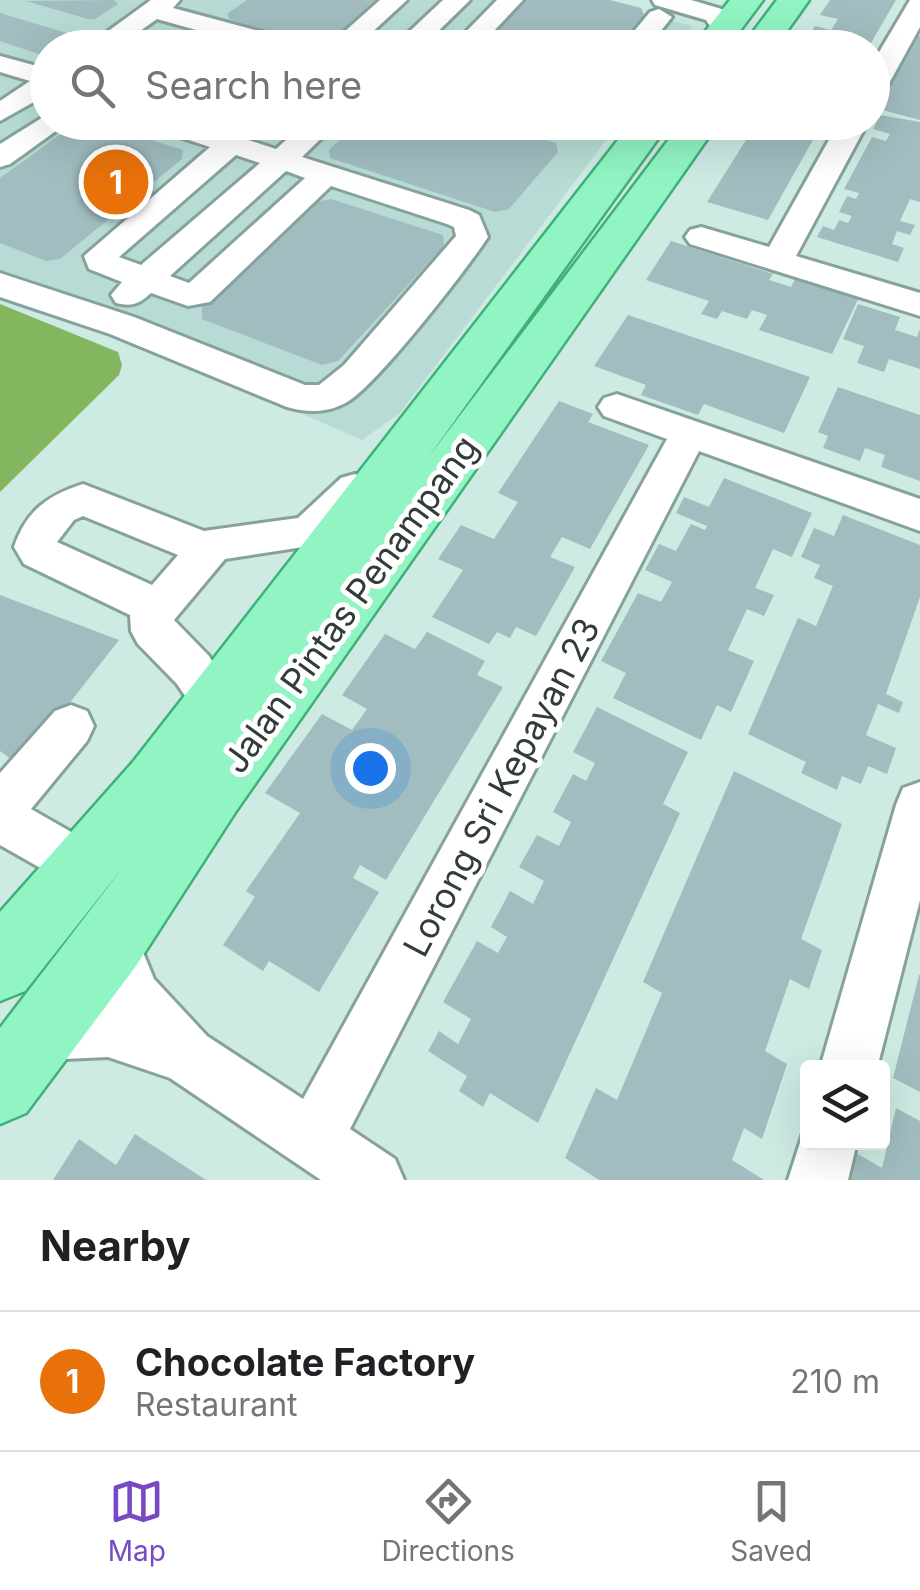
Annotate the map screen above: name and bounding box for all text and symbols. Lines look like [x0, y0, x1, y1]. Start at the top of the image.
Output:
search box [30, 30, 890, 140]
icon: search [65, 58, 120, 113]
text: Search here [145, 62, 362, 108]
pin: 1 [84, 144, 148, 220]
street label: Jalan Pintas Penampang [214, 427, 486, 781]
street label: Lorong Sri Kepayan 23 [394, 611, 608, 963]
your location [345, 743, 396, 794]
map controls [800, 1060, 890, 1150]
button: layers [800, 1060, 890, 1150]
text: Nearby [40, 1220, 191, 1271]
text: Chocolate Factory [135, 1339, 475, 1385]
text: 1 [66, 1362, 79, 1401]
text: 210 m [790, 1362, 880, 1401]
text: Restaurant [135, 1385, 298, 1424]
tab: Map [108, 1474, 166, 1568]
tab: Directions [381, 1474, 515, 1568]
tab: Saved [730, 1474, 812, 1568]

